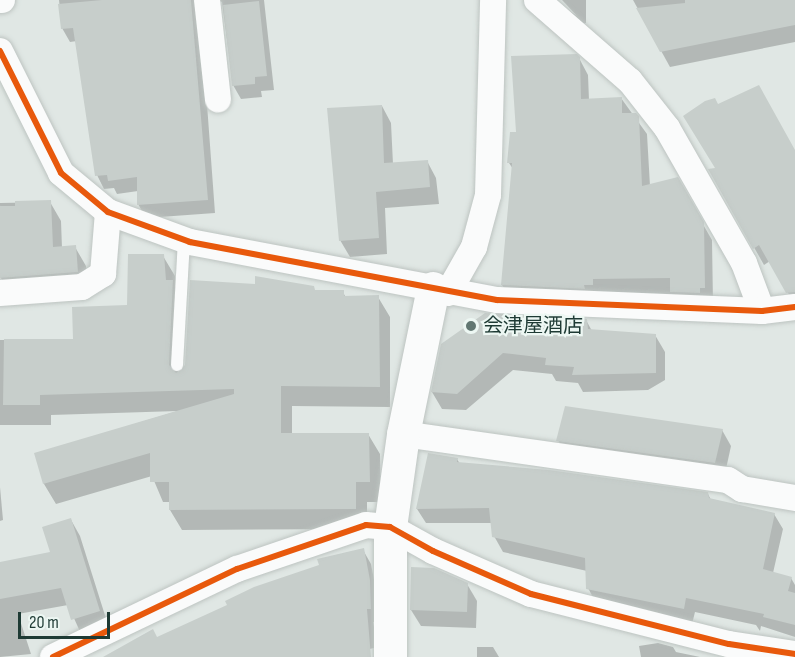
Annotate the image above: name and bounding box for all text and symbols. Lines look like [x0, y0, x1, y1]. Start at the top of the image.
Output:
place label: 会津屋酒店 [483, 314, 583, 338]
marker: 会津屋酒店 [464, 319, 478, 333]
scale bar [21, 600, 112, 638]
text: 20 m [29, 612, 59, 633]

